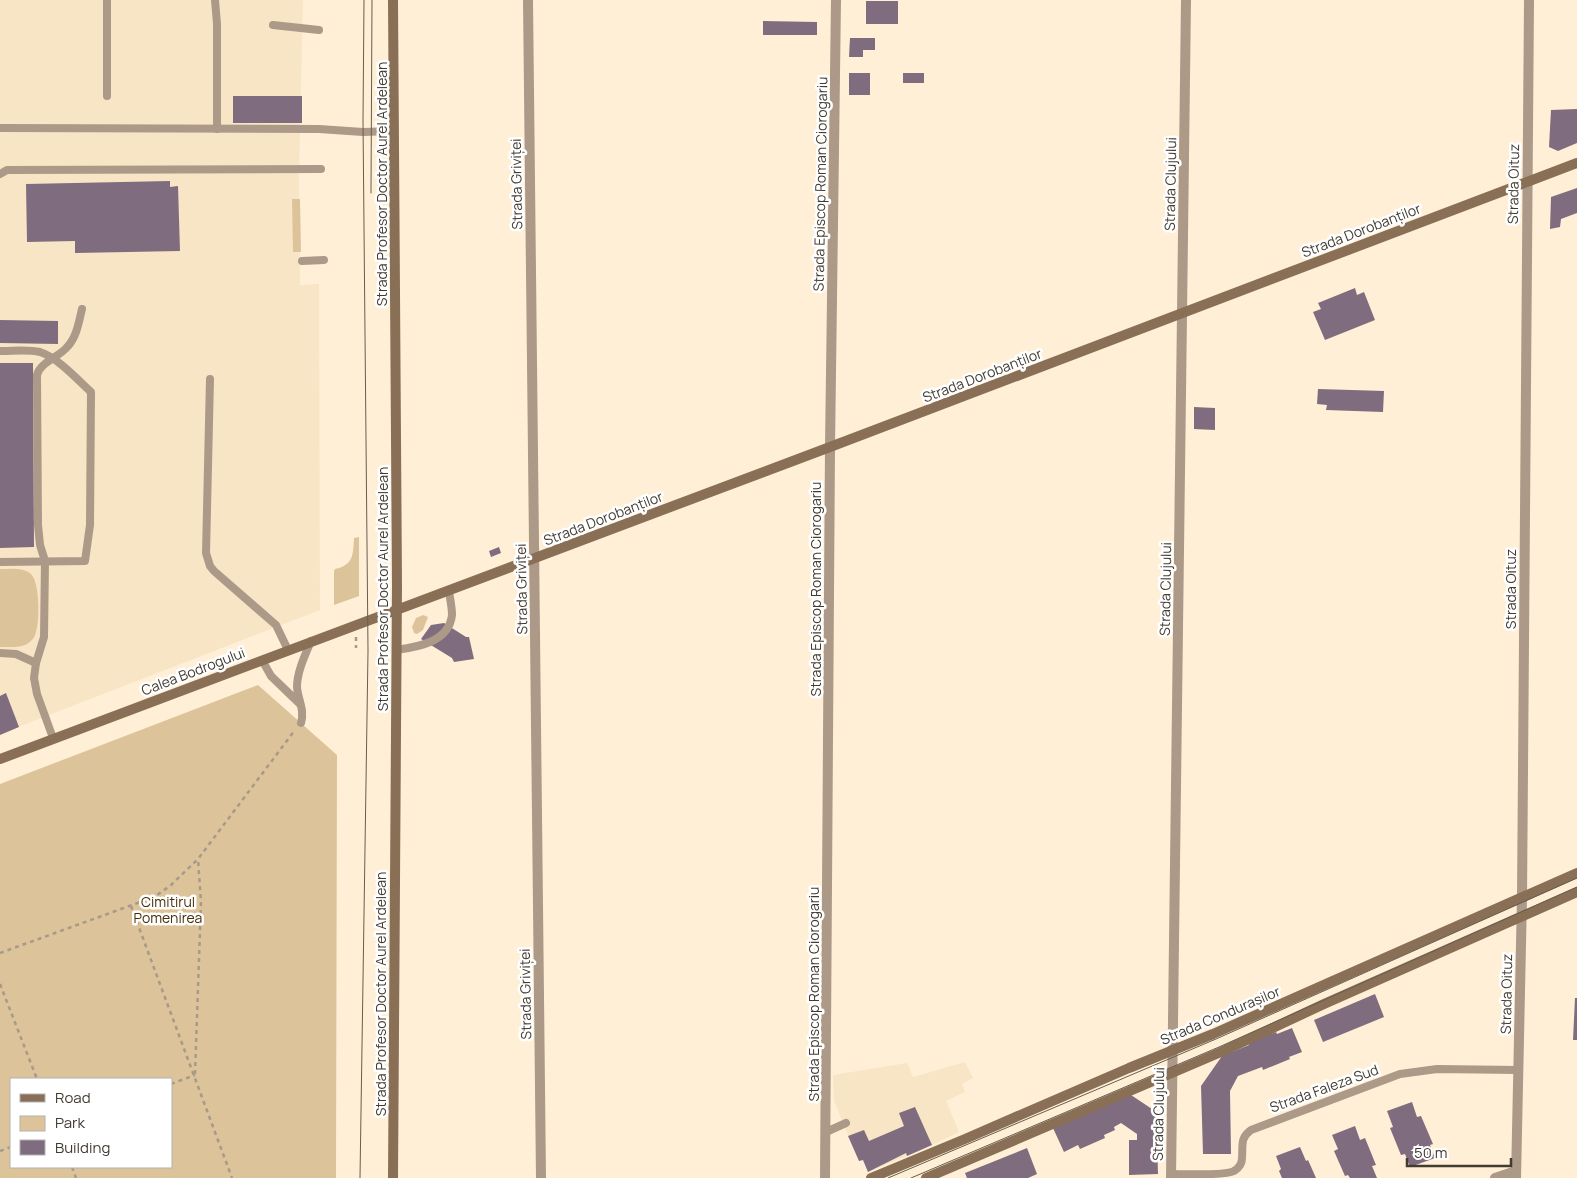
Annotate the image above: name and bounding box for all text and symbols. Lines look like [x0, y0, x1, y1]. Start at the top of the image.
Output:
street label: Strada Profesor Doctor Aurel Ardelean [372, 62, 391, 306]
street label: Strada Episcop Roman Ciorogariu [809, 76, 831, 292]
street label: Strada Clujului [1160, 137, 1180, 231]
street label: Strada Griviței [506, 138, 526, 230]
street label: Strada Oituz [1503, 144, 1523, 224]
street label: Strada Dorobanților [1299, 198, 1423, 262]
street label: Strada Dorobanților [920, 343, 1044, 407]
street label: Strada Profesor Doctor Aurel Ardelean [373, 467, 392, 711]
street label: Strada Episcop Roman Ciorogariu [806, 482, 825, 696]
street label: Strada Dorobanților [541, 486, 665, 550]
street label: Strada Clujului [1155, 542, 1175, 636]
street label: Strada Griviței [511, 543, 531, 635]
street label: Strada Oituz [1501, 549, 1520, 629]
street label: Calea Bodrogului [138, 643, 248, 699]
street label: Strada Profesor Doctor Aurel Ardelean [371, 872, 390, 1116]
street label: Strada Episcop Roman Ciorogariu [804, 887, 823, 1101]
park label: Cimitirul Pomenirea [134, 892, 202, 927]
street label: Strada Griviței [515, 948, 535, 1040]
street label: Strada Oituz [1496, 954, 1516, 1034]
street label: Strada Condurașilor [1157, 981, 1283, 1049]
street label: Strada Faleza Sud [1267, 1059, 1381, 1117]
street label: Strada Clujului [1148, 1067, 1168, 1161]
legend [10, 1078, 172, 1168]
text: Road [55, 1087, 91, 1108]
text: Park [55, 1112, 85, 1133]
scale bar [1407, 1136, 1511, 1168]
text: Building [55, 1137, 110, 1158]
text: 50 m [1414, 1142, 1448, 1163]

